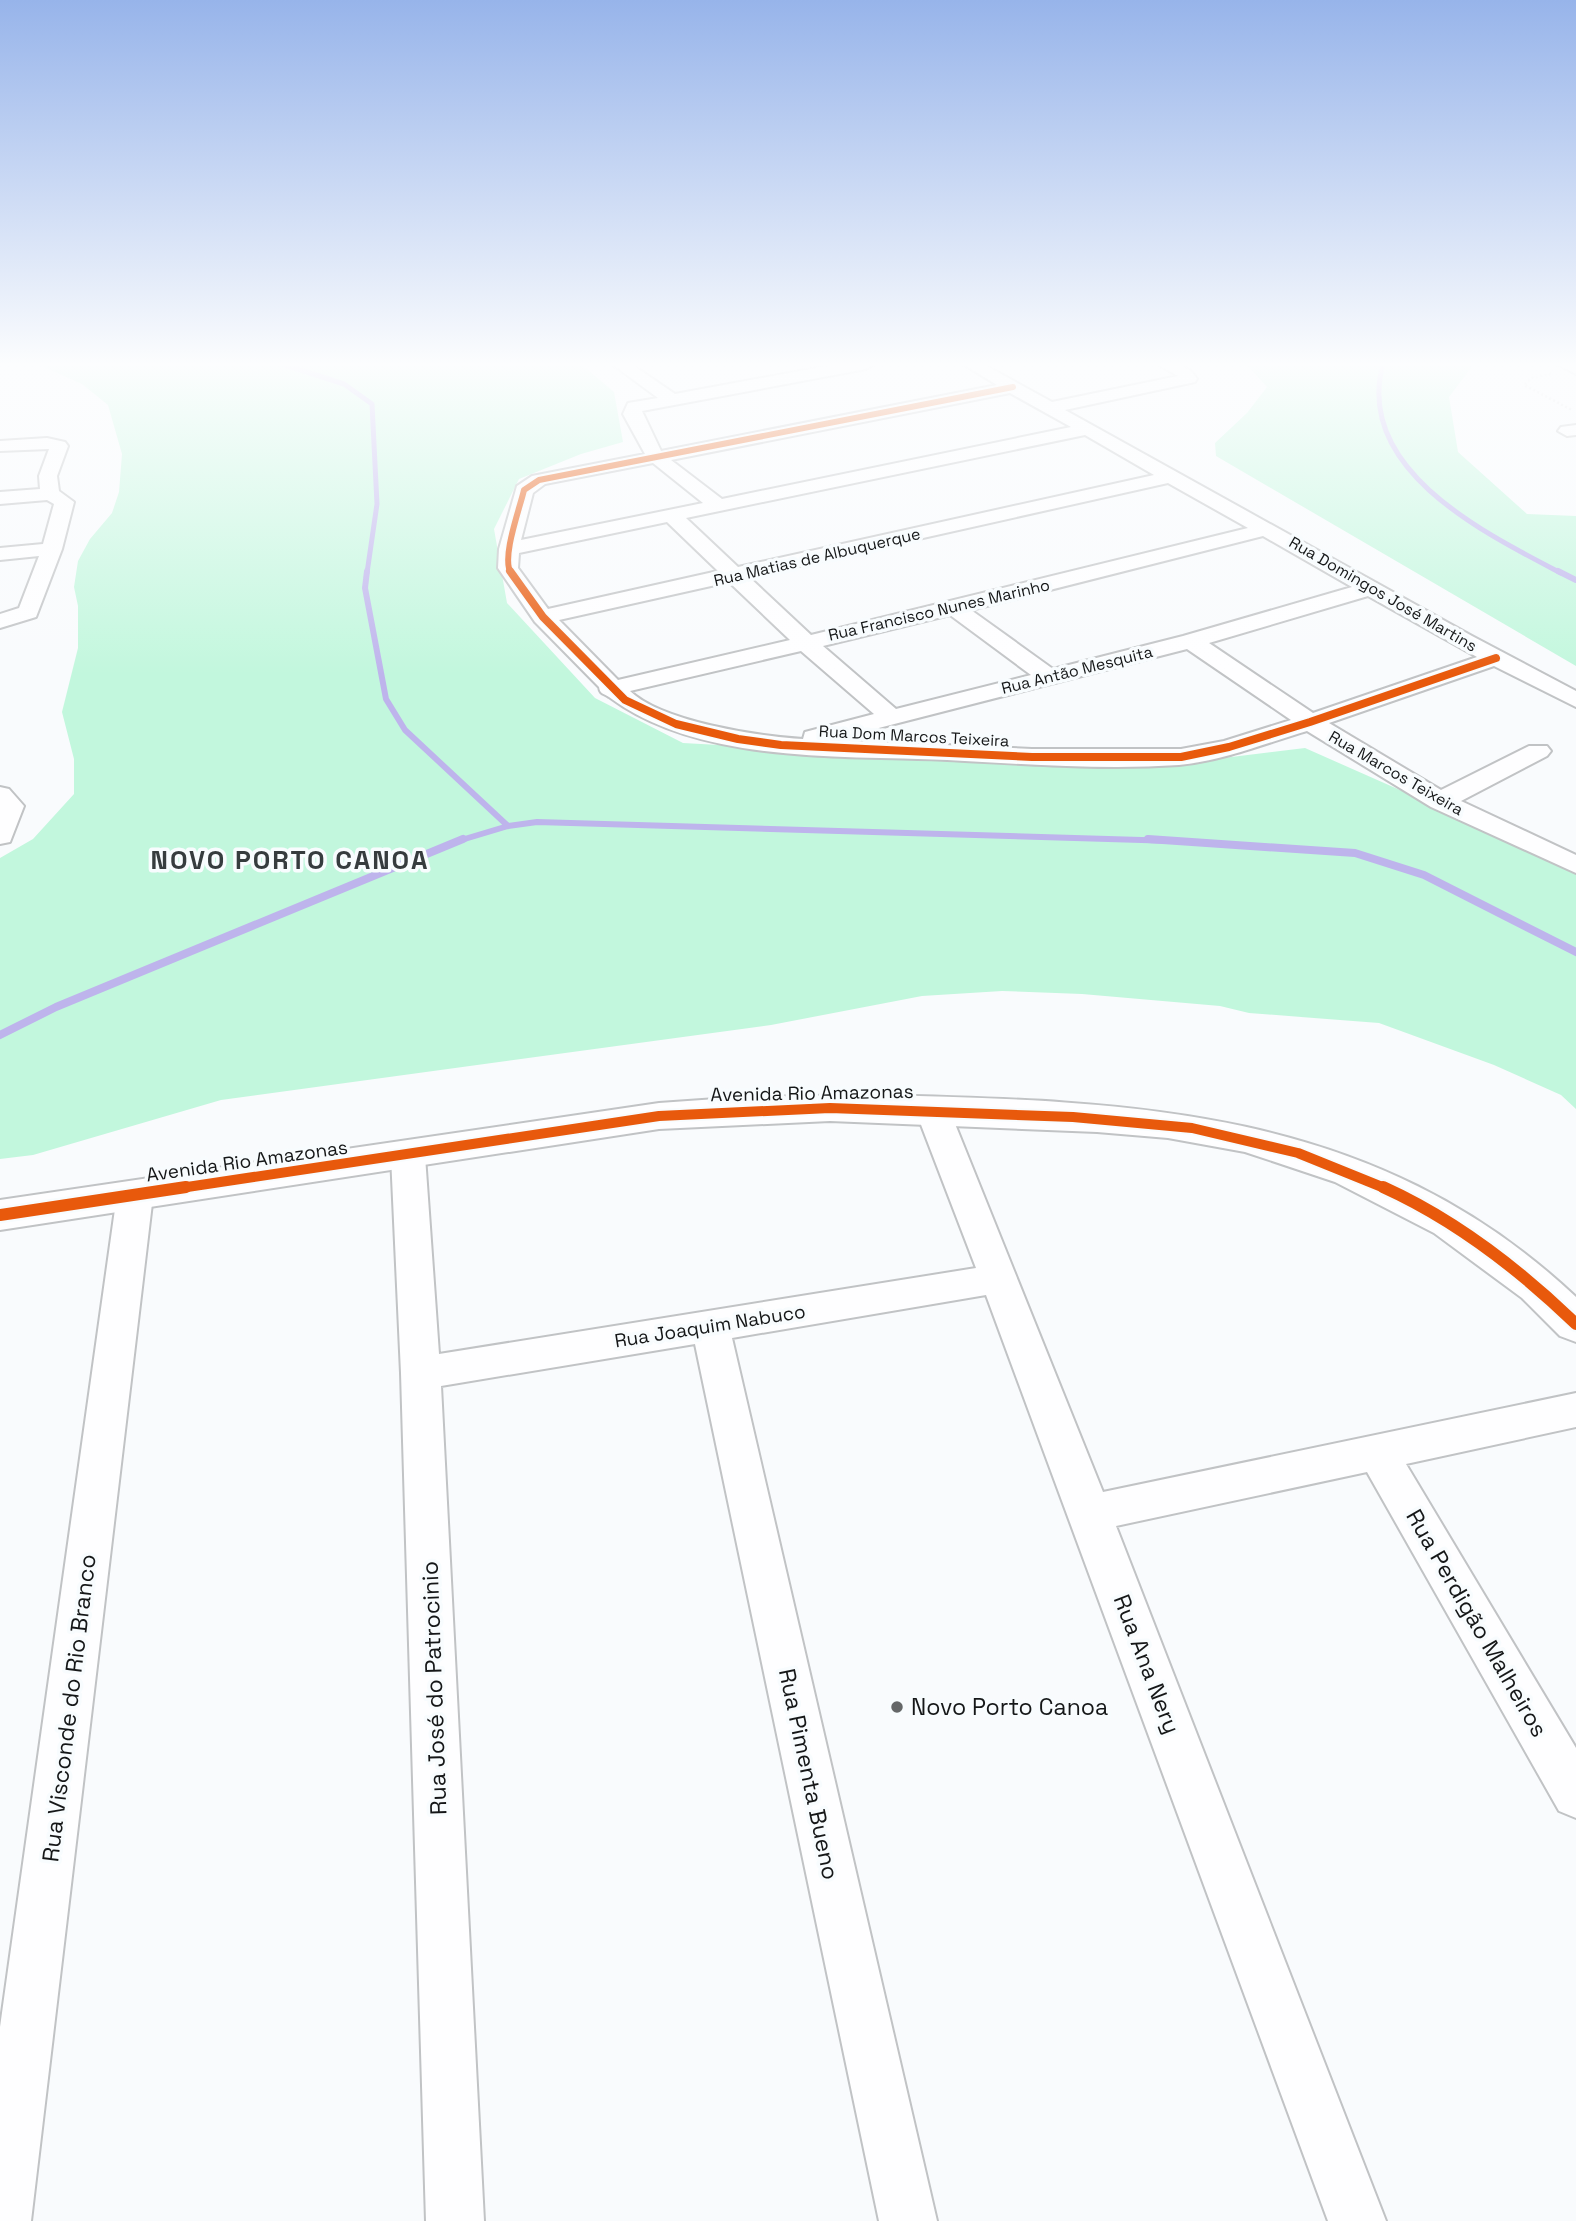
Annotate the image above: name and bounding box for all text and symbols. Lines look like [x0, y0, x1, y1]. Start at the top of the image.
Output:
street label: Rua Matias de Albuquerque [712, 523, 922, 591]
street label: Rua Domingos José Martins [1285, 532, 1481, 656]
street label: Rua Francisco Nunes Marinho [826, 574, 1052, 646]
street label: Rua Antão Mesquita [999, 641, 1155, 699]
street label: Rua Dom Marcos Teixeira [818, 721, 1010, 751]
street label: Rua Marcos Teixeira [1325, 726, 1467, 820]
district label: NOVO PORTO CANOA [150, 843, 430, 877]
street label: Avenida Rio Amazonas [710, 1079, 914, 1107]
street label: Avenida Rio Amazonas [145, 1134, 349, 1188]
street label: Rua Joaquim Nabuco [613, 1299, 807, 1353]
street label: Rua Perdigão Malheiros [1400, 1504, 1554, 1742]
street label: Rua Visconde do Rio Branco [35, 1552, 103, 1864]
street label: Rua José do Patrocinio [415, 1561, 453, 1815]
street label: Rua Ana Nery [1107, 1590, 1187, 1738]
street label: Rua Pimenta Bueno [772, 1666, 846, 1882]
place label: Novo Porto Canoa [911, 1692, 1108, 1722]
marker: Novo Porto Canoa [889, 1699, 905, 1715]

